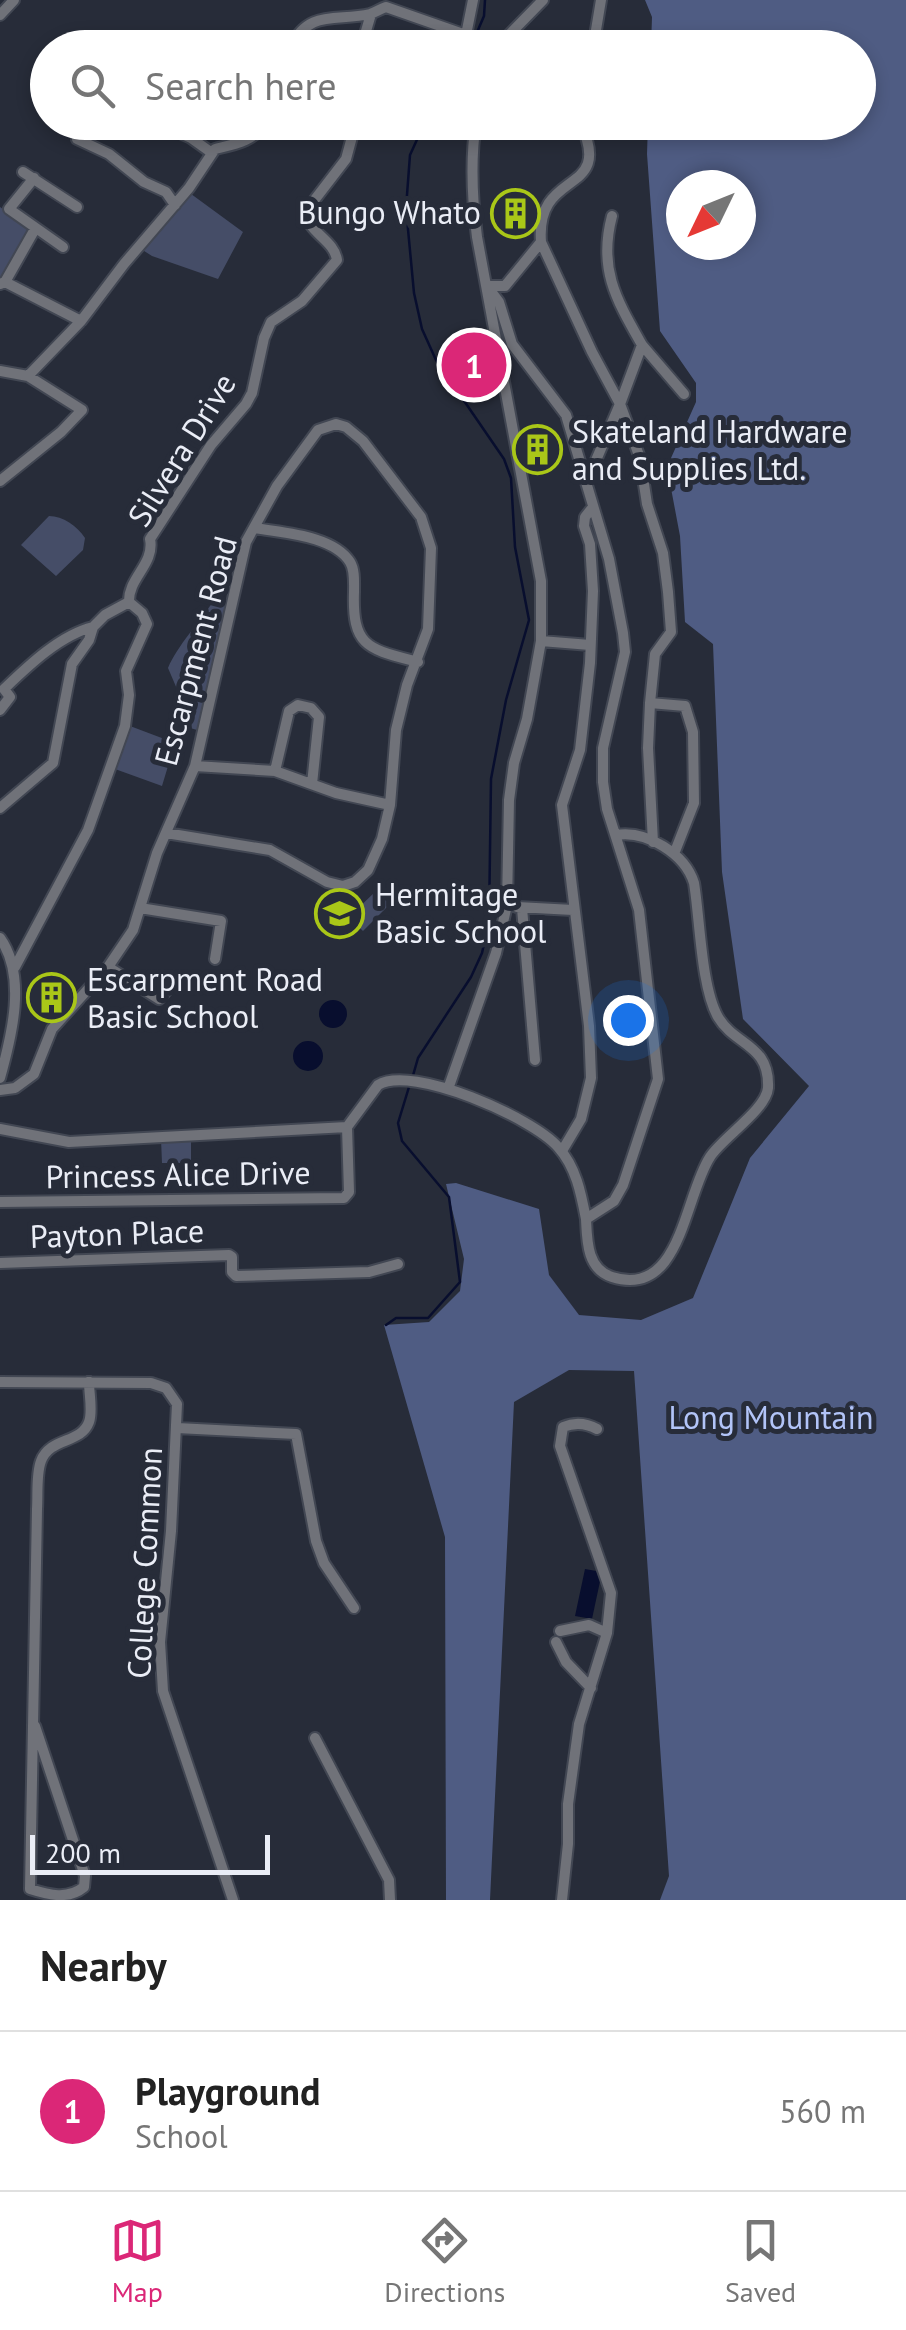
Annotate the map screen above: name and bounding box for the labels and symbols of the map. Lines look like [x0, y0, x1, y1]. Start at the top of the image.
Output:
north arrow [666, 170, 756, 260]
building icon: Bungo Whato [490, 187, 542, 239]
place label: Bungo Whato [298, 191, 481, 233]
pin: 1 [442, 328, 506, 402]
street label: Silvera Drive [117, 365, 245, 534]
place label: Skateland Hardware and Supplies Ltd. [572, 410, 847, 489]
building icon: Skateland Hardware and Supplies Ltd. [511, 424, 563, 476]
street label: Escarpment Road [144, 531, 246, 770]
place label: Hermitage Basic School [375, 873, 547, 952]
school or university icon: Hermitage Basic School [314, 887, 366, 939]
place label: Escarpment Road Basic School [87, 958, 323, 1037]
building icon: Escarpment Road Basic School [26, 972, 78, 1024]
your location [603, 995, 654, 1046]
street label: Princess Alice Drive [45, 1151, 311, 1197]
street label: Payton Place [29, 1209, 205, 1257]
park label: Long Mountain [668, 1396, 874, 1438]
street label: College Common [117, 1446, 171, 1680]
scale bar [30, 1830, 270, 1874]

